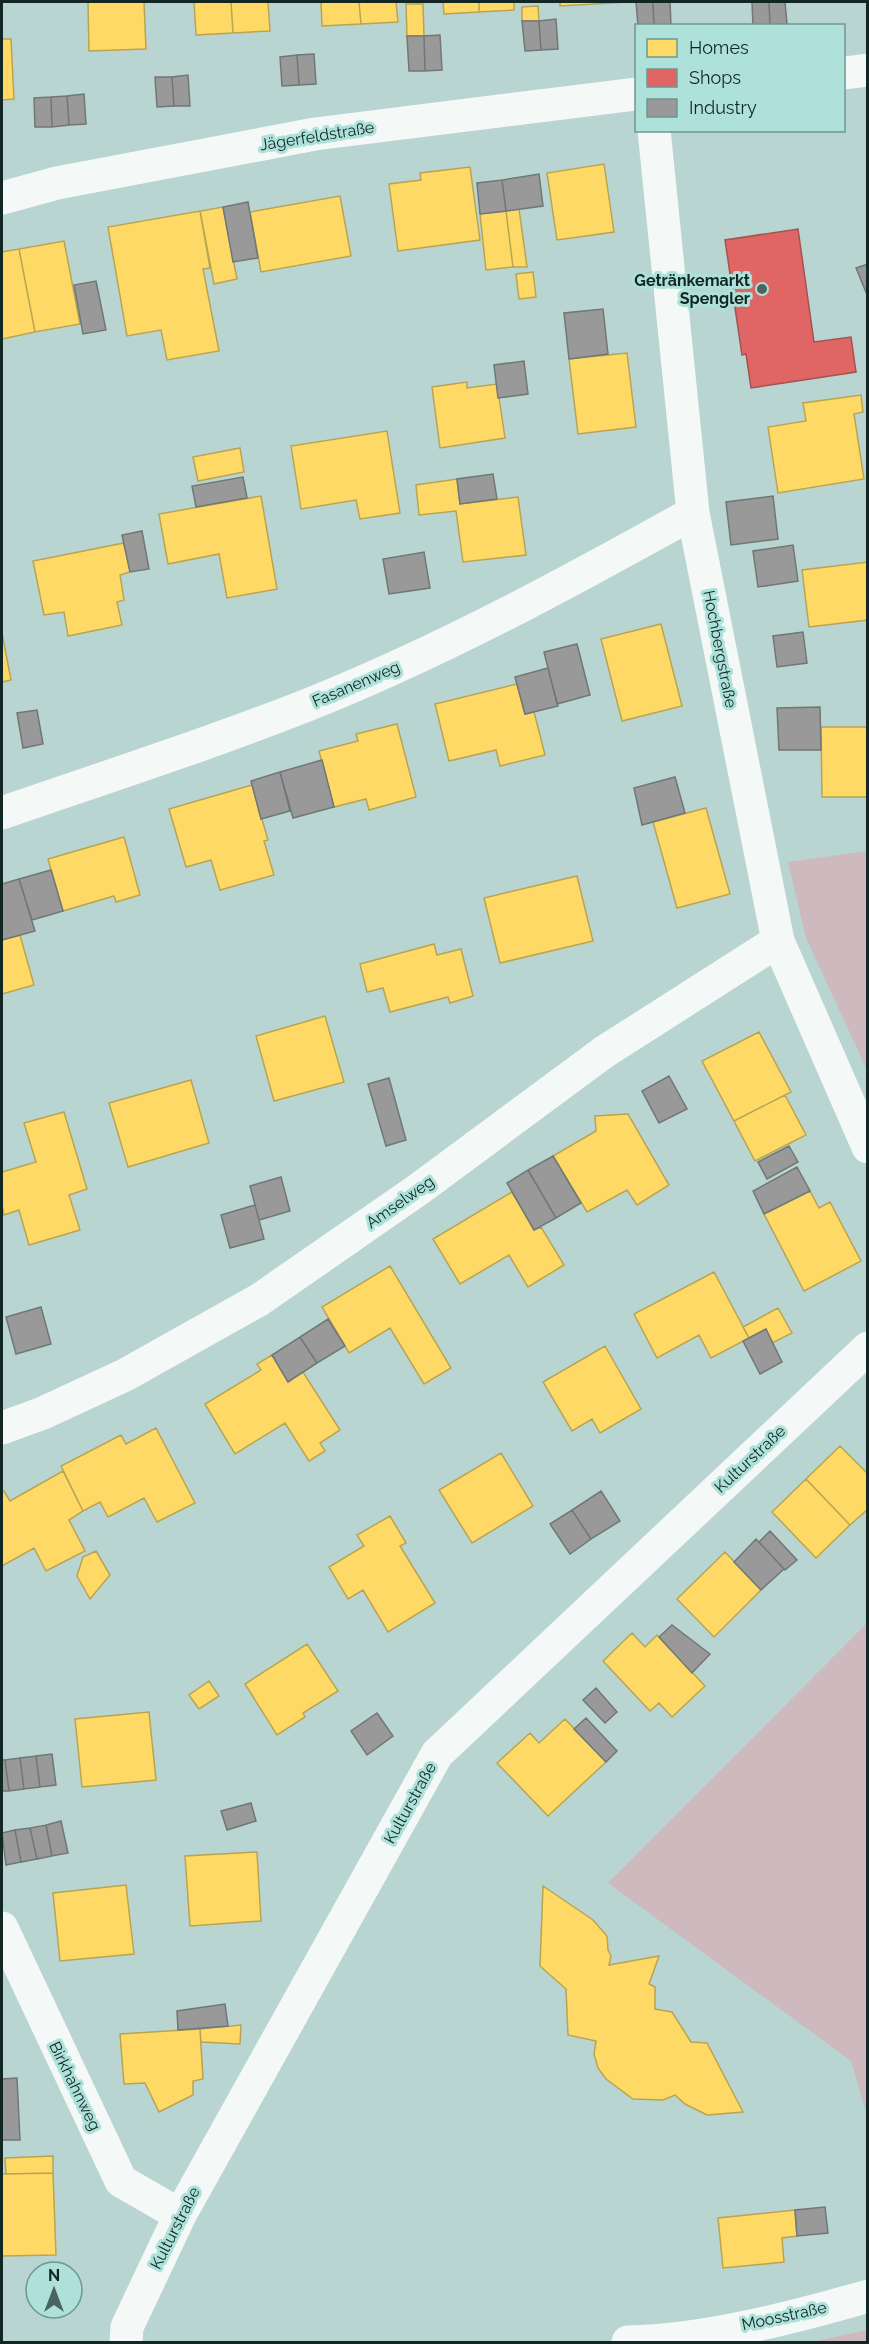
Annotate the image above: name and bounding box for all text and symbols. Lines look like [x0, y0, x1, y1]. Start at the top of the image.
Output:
legend [635, 24, 845, 132]
text: Homes [689, 37, 749, 58]
text: Shops [689, 67, 741, 88]
text: Industry [689, 97, 757, 118]
street label: Jägerfeldstraße [258, 118, 376, 154]
place label: Getränkemarkt Spengler [634, 271, 750, 308]
marker: Getränkemarkt Spengler [755, 282, 769, 296]
street label: Hochbergstraße [699, 589, 741, 709]
street label: Fasanenweg [309, 657, 403, 711]
street label: Amselweg [362, 1172, 438, 1232]
street label: Kulturstraße [711, 1421, 789, 1497]
street label: Kulturstraße [380, 1759, 440, 1847]
street label: Birkhahnweg [45, 2038, 105, 2134]
street label: Kulturstraße [146, 2184, 204, 2272]
north arrow [24, 2260, 84, 2320]
text: N [48, 2266, 60, 2285]
street label: Moosstraße [740, 2298, 828, 2334]

